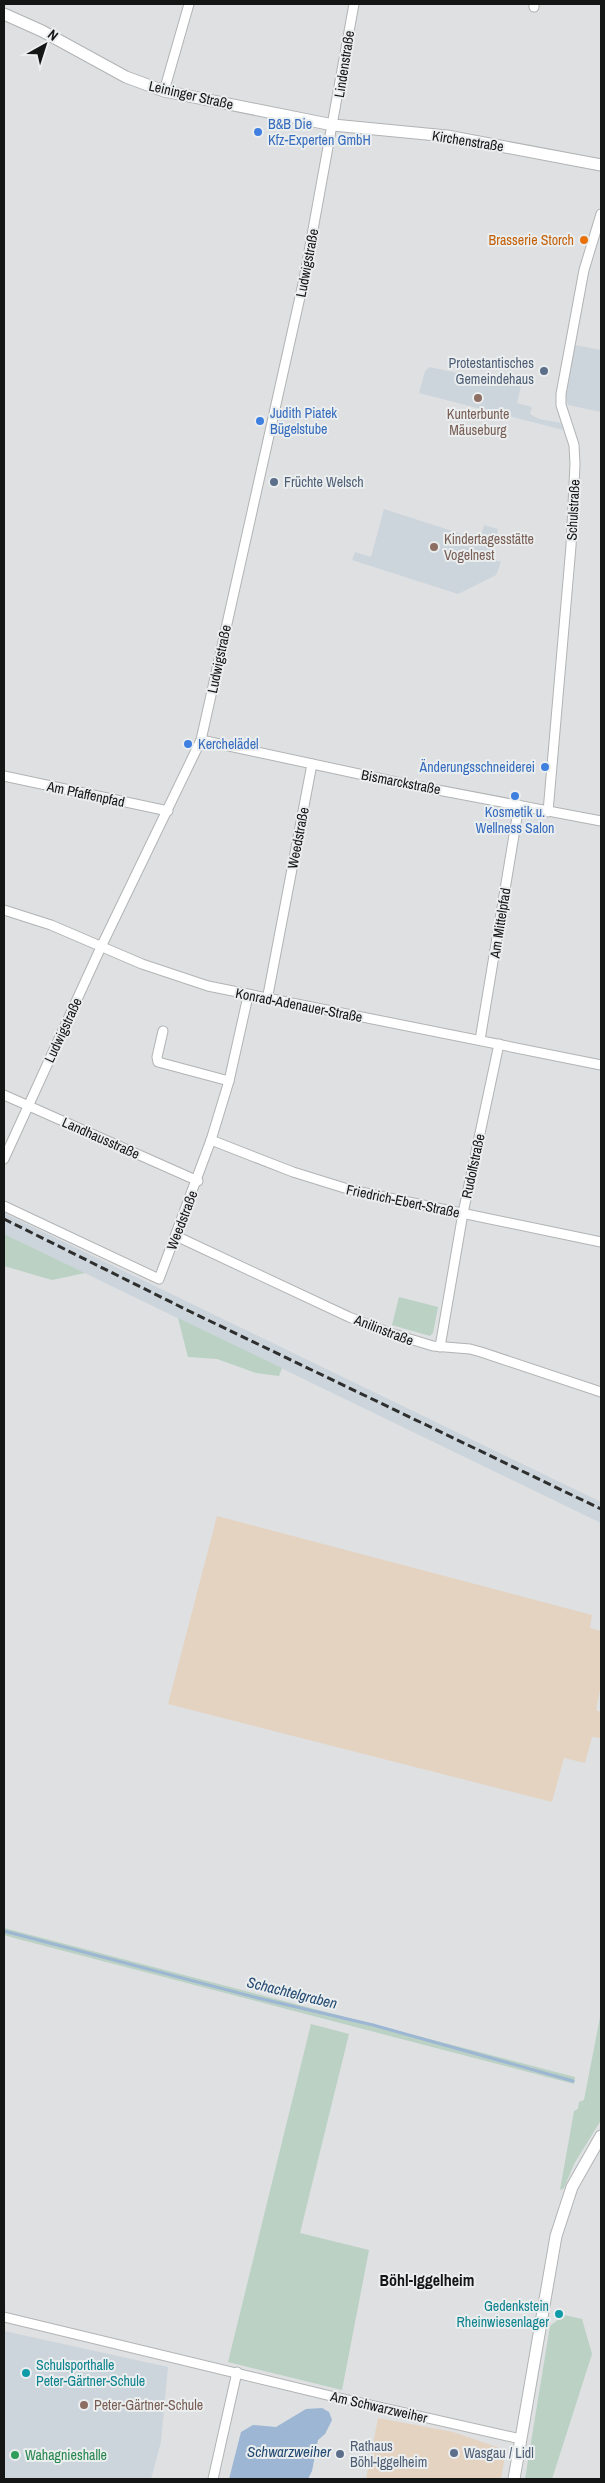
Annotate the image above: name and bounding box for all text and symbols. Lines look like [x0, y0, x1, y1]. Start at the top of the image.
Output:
north arrow [20, 20, 70, 70]
text: N [44, 25, 62, 45]
street label: Lindenstraße [330, 29, 358, 99]
street label: Leininger Straße [147, 77, 235, 113]
place label: B&B Die Kfz-Experten GmbH [268, 115, 371, 149]
marker: B&B Die Kfz-Experten GmbH [252, 126, 264, 138]
street label: Kirchenstraße [431, 126, 505, 156]
street label: Ludwigstraße [292, 227, 322, 299]
place label: Brasserie Storch [489, 231, 574, 249]
marker: Brasserie Storch [578, 234, 590, 246]
place label: Protestantisches Gemeindehaus [448, 354, 534, 388]
marker: Protestantisches Gemeindehaus [538, 365, 550, 377]
marker: Kunterbunte Mäuseburg [472, 392, 484, 404]
place label: Judith Piatek Bügelstube [270, 404, 337, 438]
place label: Kunterbunte Mäuseburg [447, 405, 509, 439]
marker: Judith Piatek Bügelstube [254, 415, 266, 427]
place label: Früchte Welsch [284, 473, 364, 491]
marker: Früchte Welsch [268, 476, 280, 488]
street label: Schulstraße [562, 479, 584, 541]
place label: Kindertagesstätte Vogelnest [444, 530, 534, 564]
marker: Kindertagesstätte Vogelnest [428, 541, 440, 553]
street label: Ludwigstraße [203, 623, 235, 695]
place label: Kerchelädel [198, 735, 259, 753]
marker: Kerchelädel [182, 738, 194, 750]
place label: Änderungsschneiderei [418, 758, 535, 776]
marker: Änderungsschneiderei [539, 761, 551, 773]
street label: Bismarckstraße [360, 765, 442, 799]
street label: Am Pfaffenpfad [45, 777, 126, 811]
marker: Kosmetik u. Wellness Salon [509, 790, 521, 802]
place label: Kosmetik u. Wellness Salon [476, 803, 554, 837]
street label: Weedstraße [283, 806, 313, 870]
street label: Am Mittelpfad [485, 887, 514, 960]
street label: Konrad-Adenauer-Straße [234, 984, 364, 1026]
street label: Ludwigstraße [40, 995, 86, 1065]
street label: Landhausstraße [59, 1113, 143, 1163]
street label: Rudolfstraße [457, 1132, 489, 1200]
street label: Friedrich-Ebert-Straße [345, 1180, 461, 1222]
street label: Weedstraße [162, 1188, 202, 1252]
street label: Anilinstraße [351, 1310, 416, 1349]
water label: Schachtelgraben [245, 1971, 340, 2014]
district label: Böhl-Iggelheim [380, 2269, 474, 2291]
place label: Gedenkstein Rheinwiesenlager [456, 2297, 549, 2331]
marker: Gedenkstein Rheinwiesenlager [553, 2308, 565, 2320]
place label: Schulsporthalle Peter-Gärtner-Schule [36, 2356, 145, 2390]
marker: Schulsporthalle Peter-Gärtner-Schule [20, 2367, 32, 2379]
street label: Am Schwarzweiher [328, 2387, 429, 2427]
place label: Peter-Gärtner-Schule [94, 2396, 203, 2414]
marker: Peter-Gärtner-Schule [78, 2399, 90, 2411]
place label: Rathaus Böhl-Iggelheim [350, 2437, 427, 2471]
water label: Schwarzweiher [247, 2441, 332, 2462]
place label: Wasgau / Lidl [464, 2444, 534, 2462]
place label: Wahagnieshalle [25, 2446, 107, 2464]
marker: Wasgau / Lidl [448, 2447, 460, 2459]
marker: Rathaus Böhl-Iggelheim [334, 2448, 346, 2460]
marker: Wahagnieshalle [9, 2449, 21, 2461]

